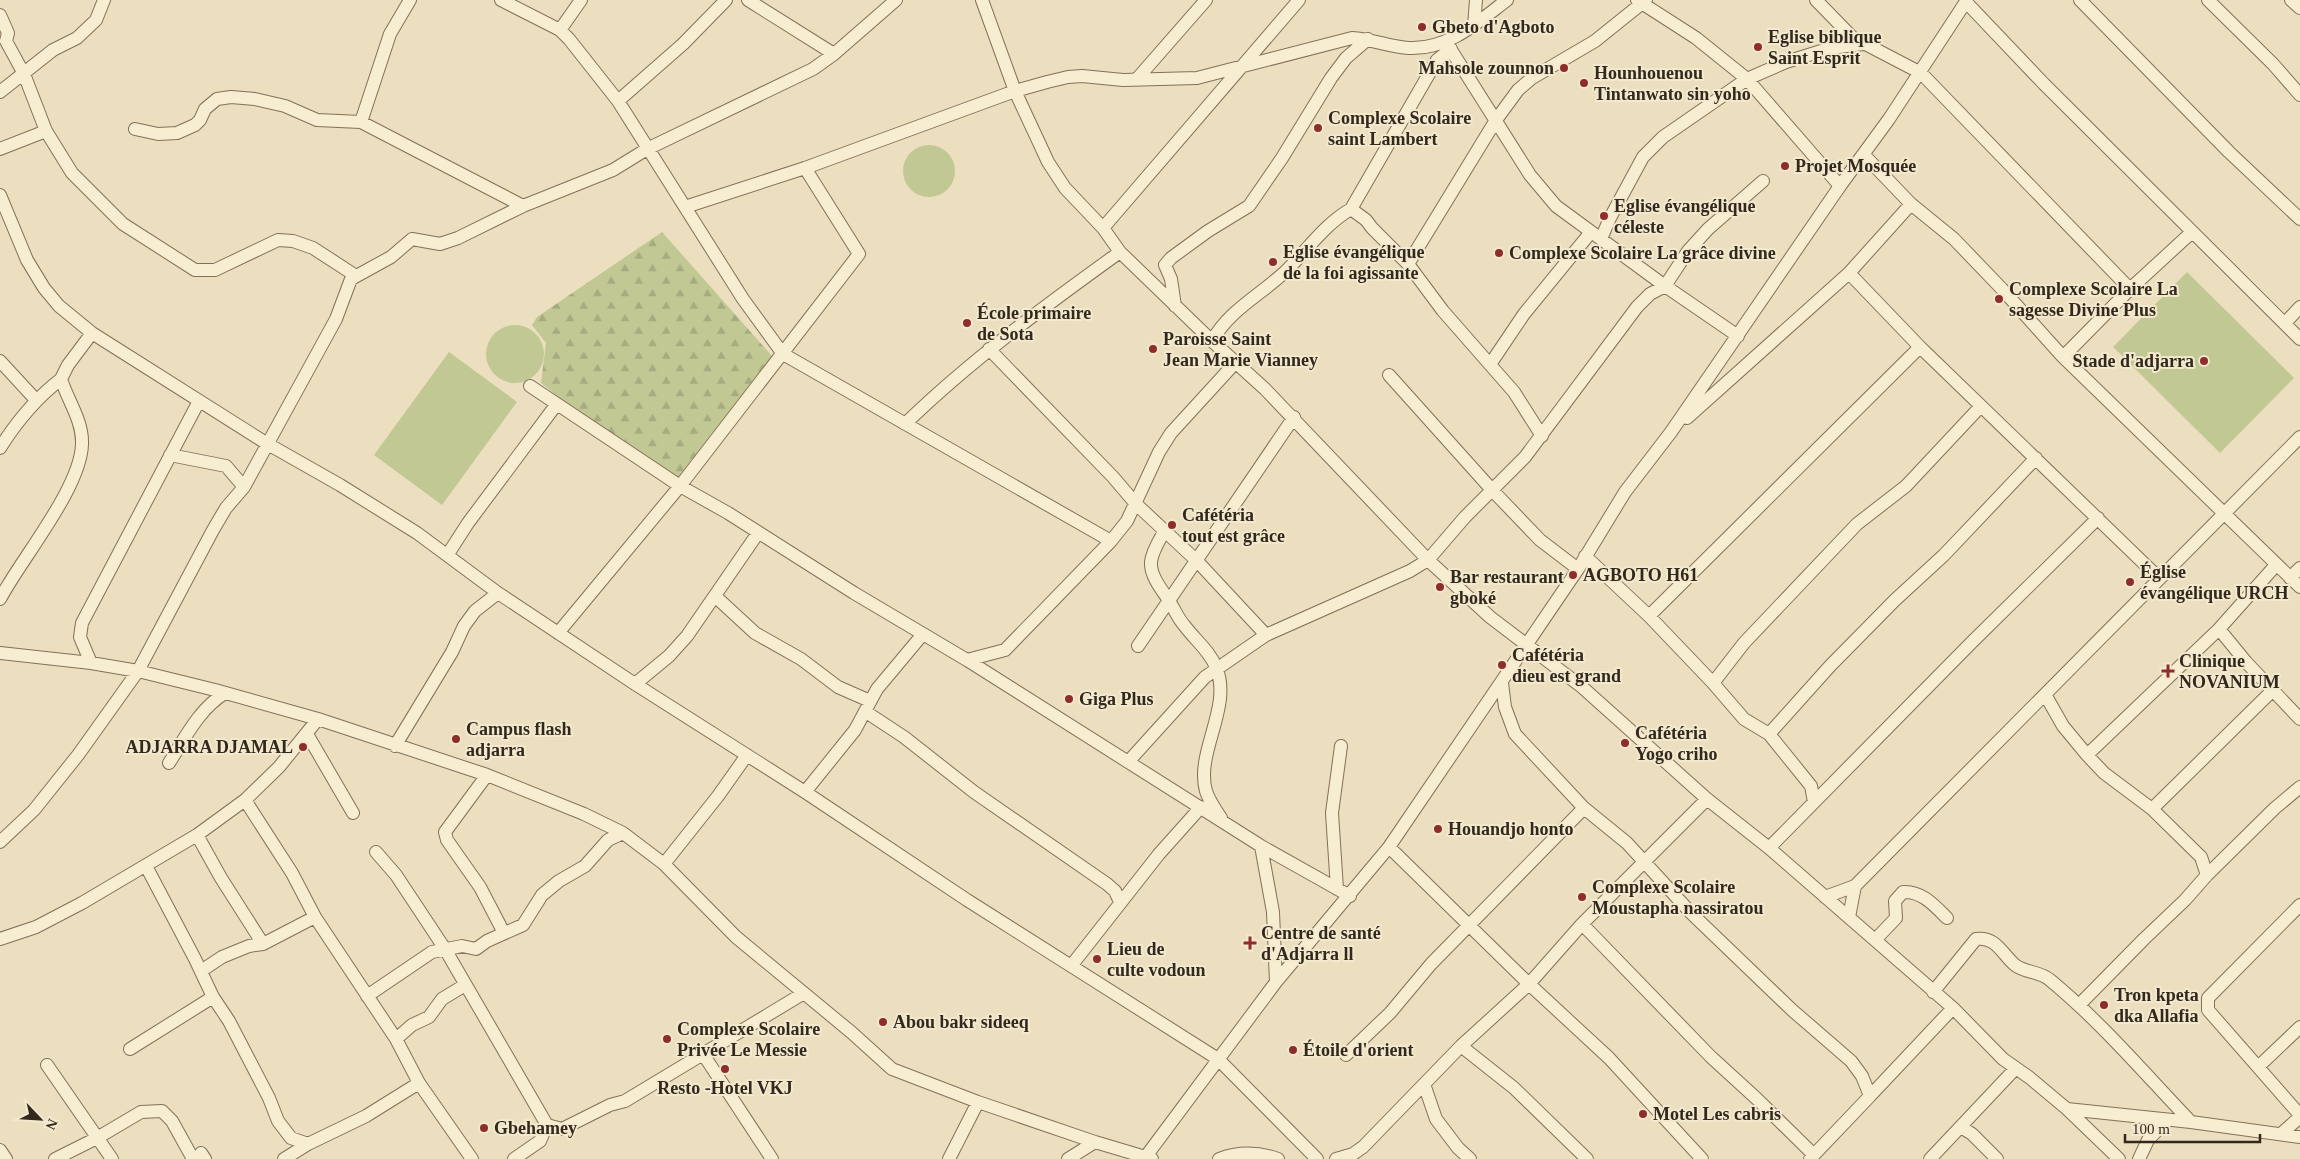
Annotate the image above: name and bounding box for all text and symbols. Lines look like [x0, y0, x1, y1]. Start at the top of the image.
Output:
place label: Gbeto d'Agboto [1432, 17, 1555, 37]
marker: Gbeto d'Agboto [1416, 21, 1428, 33]
place label: Eglise biblique Saint Esprit [1768, 27, 1882, 68]
marker: Eglise biblique Saint Esprit [1752, 41, 1764, 53]
place label: Mahsole zounnon [1418, 58, 1554, 78]
marker: Mahsole zounnon [1558, 62, 1570, 74]
place label: Hounhouenou Tintanwato sin yoho [1594, 63, 1751, 104]
marker: Hounhouenou Tintanwato sin yoho [1578, 77, 1590, 89]
place label: Complexe Scolaire saint Lambert [1328, 108, 1471, 149]
marker: Complexe Scolaire saint Lambert [1312, 122, 1324, 134]
place label: Projet Mosquée [1795, 156, 1916, 176]
marker: Projet Mosquée [1779, 160, 1791, 172]
place label: Eglise évangélique céleste [1614, 196, 1756, 237]
marker: Eglise évangélique céleste [1598, 210, 1610, 222]
place label: Eglise évangélique de la foi agissante [1283, 242, 1425, 283]
place label: Complexe Scolaire La grâce divine [1509, 243, 1776, 263]
marker: Complexe Scolaire La grâce divine [1493, 247, 1505, 259]
marker: Eglise évangélique de la foi agissante [1267, 256, 1279, 268]
place label: Complexe Scolaire La sagesse Divine Plus [2009, 279, 2178, 320]
marker: Complexe Scolaire La sagesse Divine Plus [1993, 293, 2005, 305]
place label: École primaire de Sota [977, 302, 1091, 344]
marker: École primaire de Sota [961, 317, 973, 329]
place label: Paroisse Saint Jean Marie Vianney [1163, 329, 1318, 370]
marker: Paroisse Saint Jean Marie Vianney [1147, 343, 1159, 355]
place label: Stade d'adjarra [2073, 351, 2194, 371]
marker: Stade d'adjarra [2198, 355, 2210, 367]
place label: Cafétéria tout est grâce [1182, 505, 1285, 546]
marker: Cafétéria tout est grâce [1166, 519, 1178, 531]
place label: Église évangélique URCH [2140, 561, 2289, 603]
place label: AGBOTO H61 [1583, 565, 1698, 585]
place label: Bar restaurant gboké [1450, 567, 1564, 608]
marker: AGBOTO H61 [1567, 569, 1579, 581]
marker: Église évangélique URCH [2124, 576, 2136, 588]
marker: Bar restaurant gboké [1434, 581, 1446, 593]
place label: Cafétéria dieu est grand [1512, 645, 1621, 686]
place label: Clinique NOVANIUM [2179, 651, 2280, 692]
marker: Cafétéria dieu est grand [1496, 659, 1508, 671]
marker: Clinique NOVANIUM [2161, 664, 2175, 678]
place label: Giga Plus [1079, 689, 1154, 709]
marker: Giga Plus [1063, 693, 1075, 705]
place label: Campus flash adjarra [466, 719, 572, 760]
place label: Cafétéria Yogo criho [1635, 723, 1718, 764]
marker: Campus flash adjarra [450, 733, 462, 745]
place label: ADJARRA DJAMAL [126, 737, 293, 757]
marker: Cafétéria Yogo criho [1619, 737, 1631, 749]
marker: ADJARRA DJAMAL [297, 741, 309, 753]
place label: Houandjo honto [1448, 819, 1574, 839]
marker: Houandjo honto [1432, 823, 1444, 835]
place label: Complexe Scolaire Moustapha nassiratou [1592, 877, 1764, 918]
marker: Complexe Scolaire Moustapha nassiratou [1576, 891, 1588, 903]
place label: Centre de santé d'Adjarra ll [1261, 923, 1381, 964]
marker: Centre de santé d'Adjarra ll [1243, 936, 1257, 950]
place label: Lieu de culte vodoun [1107, 939, 1206, 980]
marker: Lieu de culte vodoun [1091, 953, 1103, 965]
place label: Tron kpeta dka Allafia [2114, 985, 2199, 1026]
marker: Tron kpeta dka Allafia [2098, 999, 2110, 1011]
place label: Abou bakr sideeq [893, 1012, 1029, 1032]
marker: Abou bakr sideeq [877, 1016, 889, 1028]
place label: Complexe Scolaire Privée Le Messie [677, 1019, 820, 1060]
marker: Complexe Scolaire Privée Le Messie [661, 1033, 673, 1045]
place label: Étoile d'orient [1303, 1039, 1414, 1060]
marker: Étoile d'orient [1287, 1044, 1299, 1056]
marker: Resto -Hotel VKJ [719, 1063, 731, 1075]
place label: Resto -Hotel VKJ [657, 1078, 793, 1098]
north arrow [15, 1094, 65, 1144]
place label: Motel Les cabris [1653, 1104, 1781, 1124]
marker: Motel Les cabris [1637, 1108, 1649, 1120]
scale bar [2125, 1112, 2260, 1144]
text: N [42, 1117, 60, 1132]
place label: Gbehamey [494, 1118, 577, 1138]
text: 100 m [2132, 1121, 2170, 1137]
marker: Gbehamey [478, 1122, 490, 1134]

